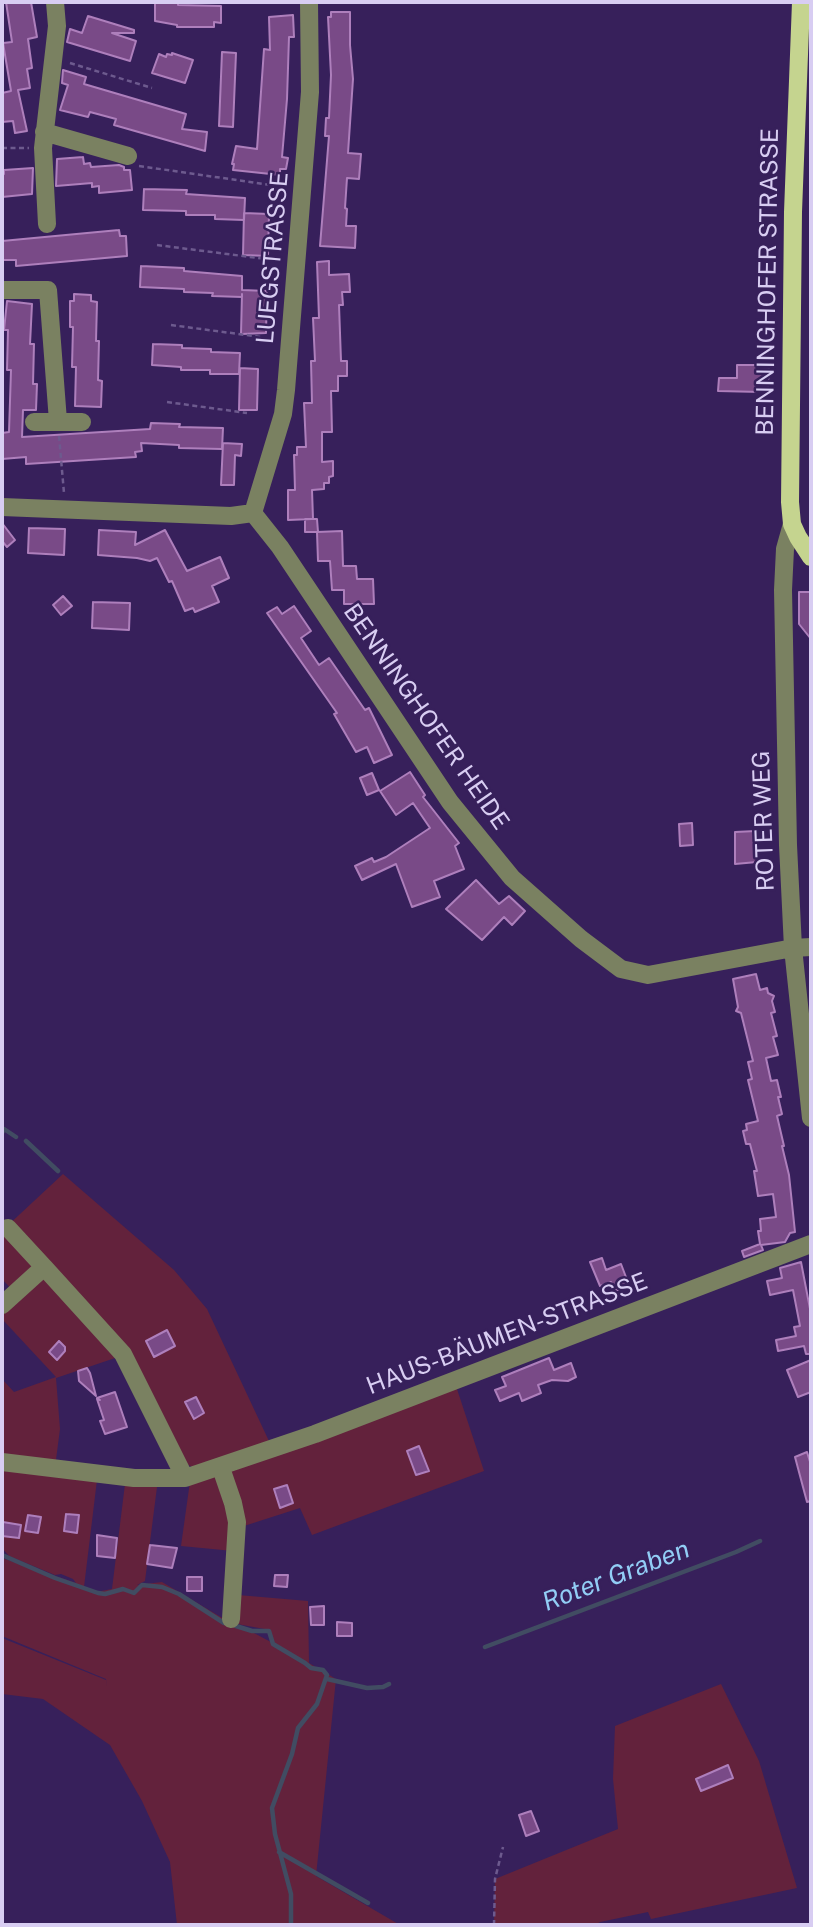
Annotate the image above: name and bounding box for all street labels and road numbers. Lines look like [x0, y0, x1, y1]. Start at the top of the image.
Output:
street label: BENNINGHOFER STRASSE [751, 128, 785, 436]
street label: LUEGSTRASSE [251, 171, 295, 345]
street label: BENNINGHOFER HEIDE [337, 599, 515, 835]
street label: ROTER WEG [747, 750, 781, 892]
street label: HAUS-BÄUMEN-STRASSE [362, 1267, 652, 1401]

